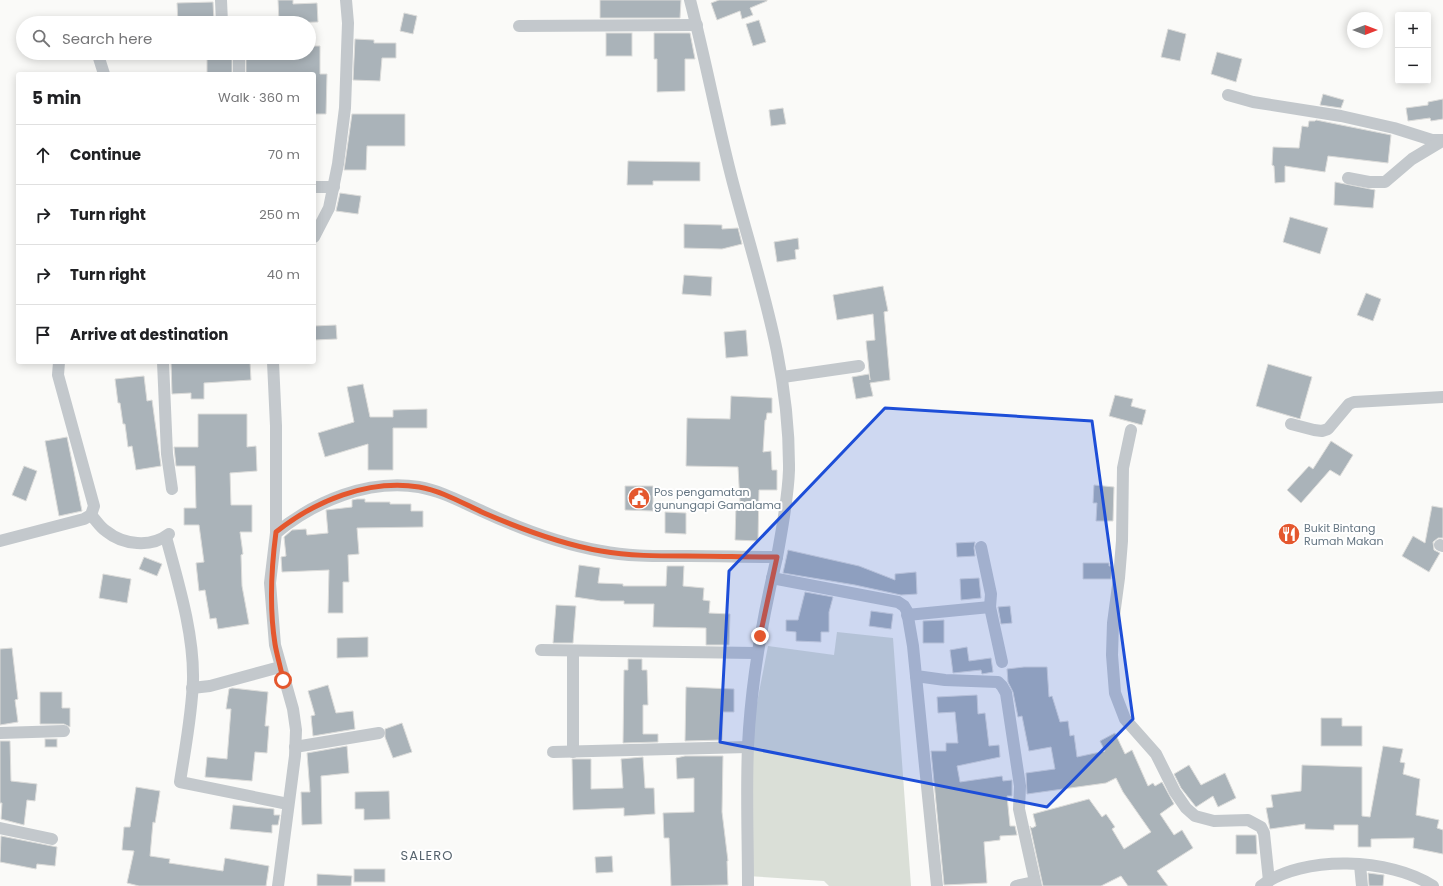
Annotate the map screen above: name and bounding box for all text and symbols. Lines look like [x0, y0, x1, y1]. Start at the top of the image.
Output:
north arrow [1347, 12, 1383, 48]
map controls [1395, 12, 1431, 84]
button: + [1395, 12, 1431, 48]
search box [16, 16, 316, 60]
icon: search [30, 27, 52, 49]
text: Search here [62, 28, 152, 49]
button: − [1395, 48, 1431, 84]
text: 5 min [32, 86, 81, 110]
text: Walk · 360 m [218, 88, 300, 107]
icon: ahead [32, 144, 54, 166]
text: Continue [70, 144, 141, 165]
text: 70 m [268, 145, 300, 164]
icon: right [32, 204, 54, 226]
text: Turn right [70, 204, 146, 225]
text: 250 m [259, 205, 300, 224]
icon: right [32, 264, 54, 286]
text: Turn right [70, 264, 146, 285]
text: 40 m [267, 265, 300, 284]
icon: arrive [32, 324, 54, 346]
text: Arrive at destination [70, 324, 228, 345]
place label: Pos pengamatan gunungapi Gamalama [654, 484, 781, 513]
public building icon: Pos pengamatan gunungapi Gamalama [626, 485, 652, 511]
place label: Bukit Bintang Rumah Makan [1304, 520, 1384, 549]
restaurant icon: Bukit Bintang Rumah Makan [1276, 521, 1302, 547]
route end [751, 627, 769, 645]
route start [274, 671, 292, 689]
district label: SALERO [401, 846, 453, 865]

